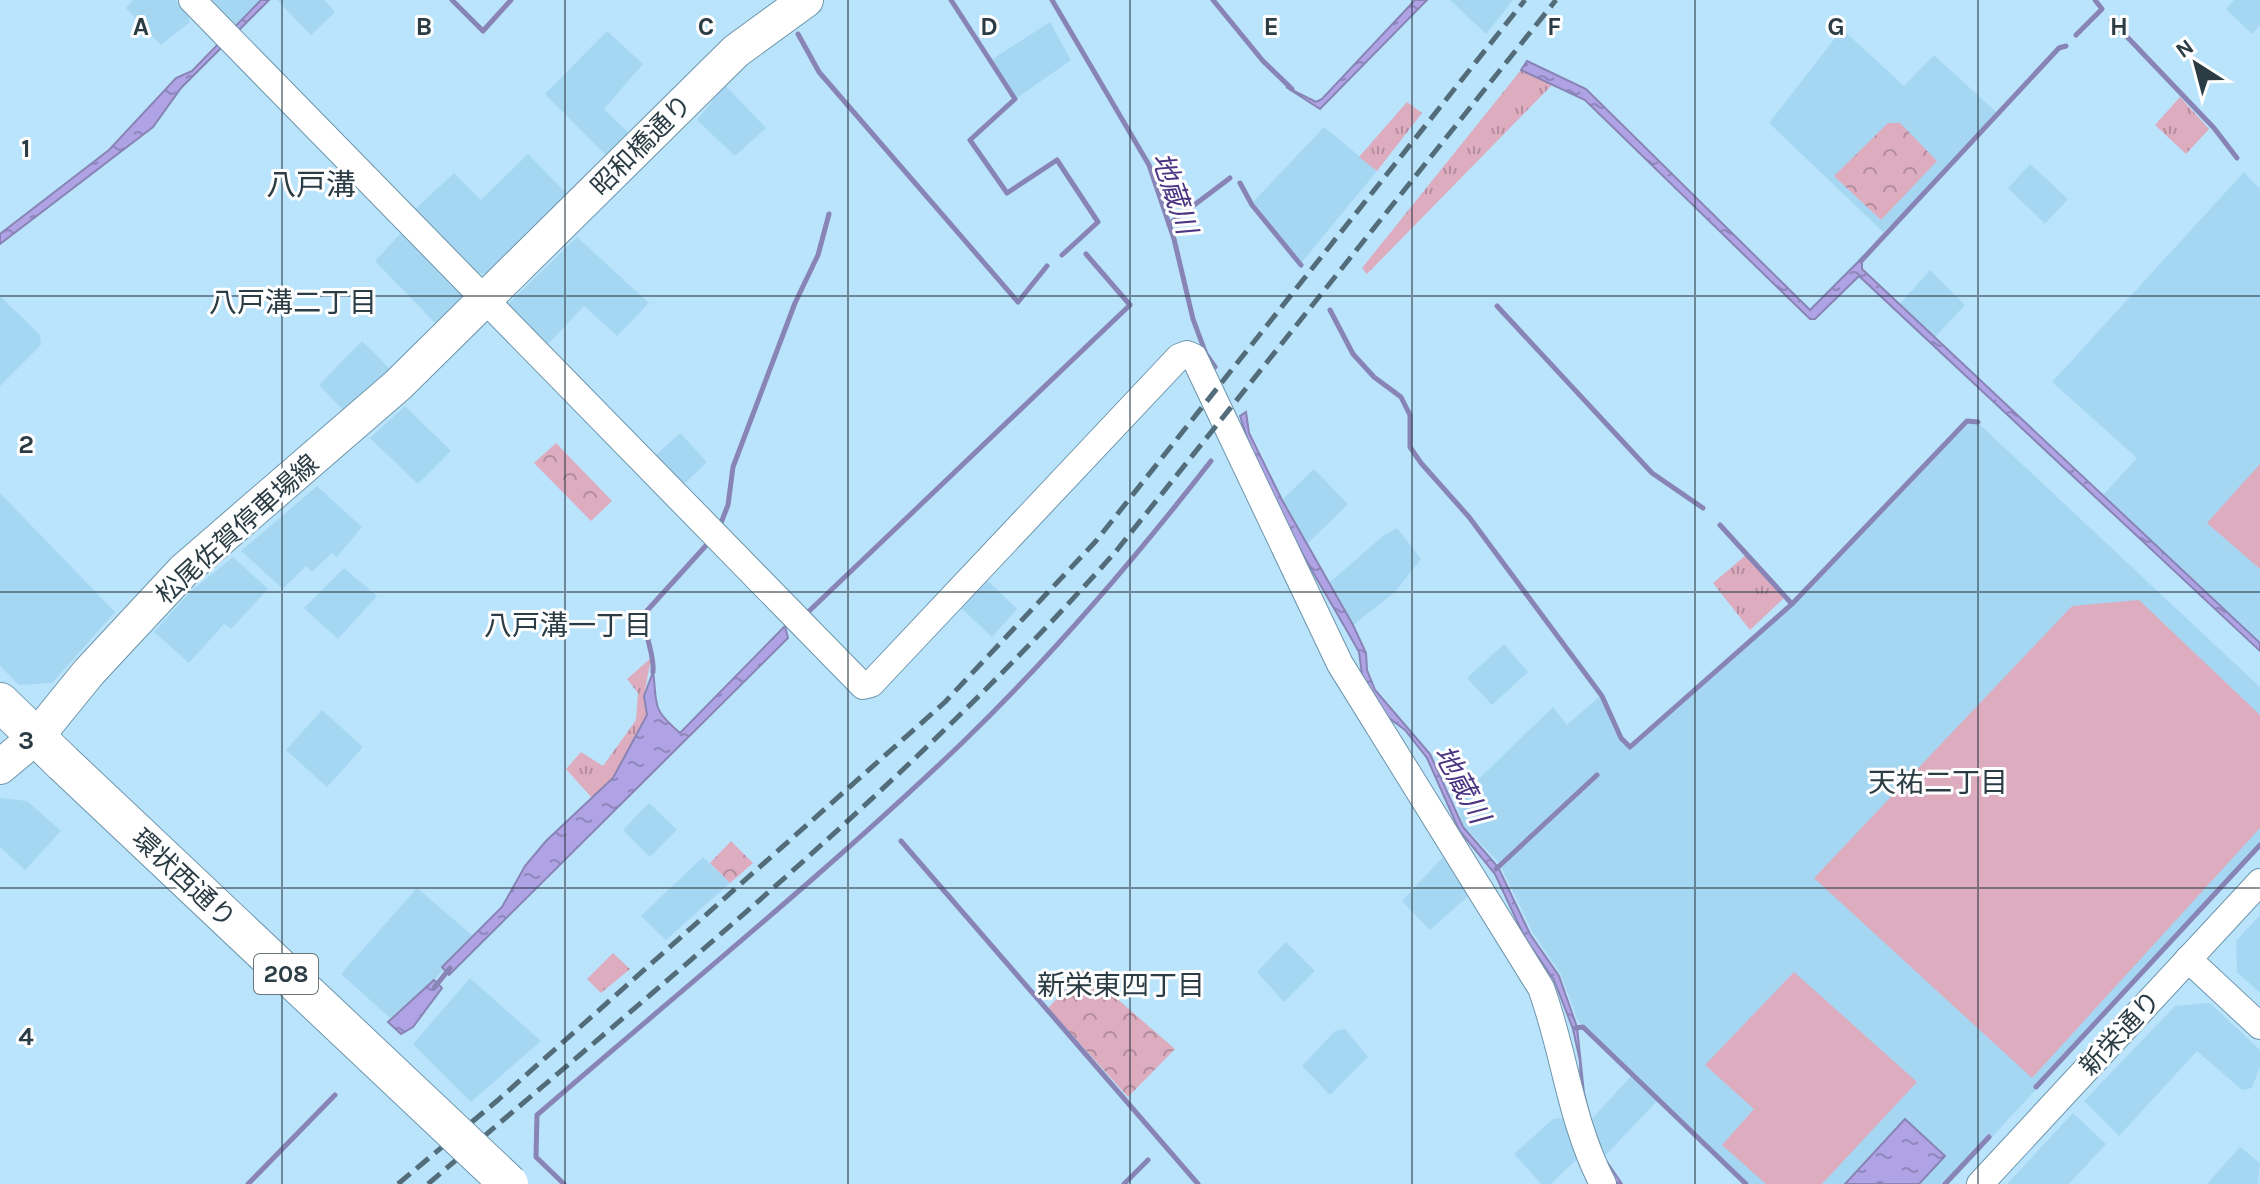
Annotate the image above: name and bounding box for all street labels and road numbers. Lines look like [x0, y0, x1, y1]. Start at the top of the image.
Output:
street label: 昭和橋通り [584, 88, 698, 202]
street label: 松尾佐賀停車場線 [150, 448, 325, 610]
street label: 環状西通り [126, 823, 242, 934]
road number: 208 [254, 954, 318, 994]
street label: 新栄通り [2074, 985, 2167, 1082]

